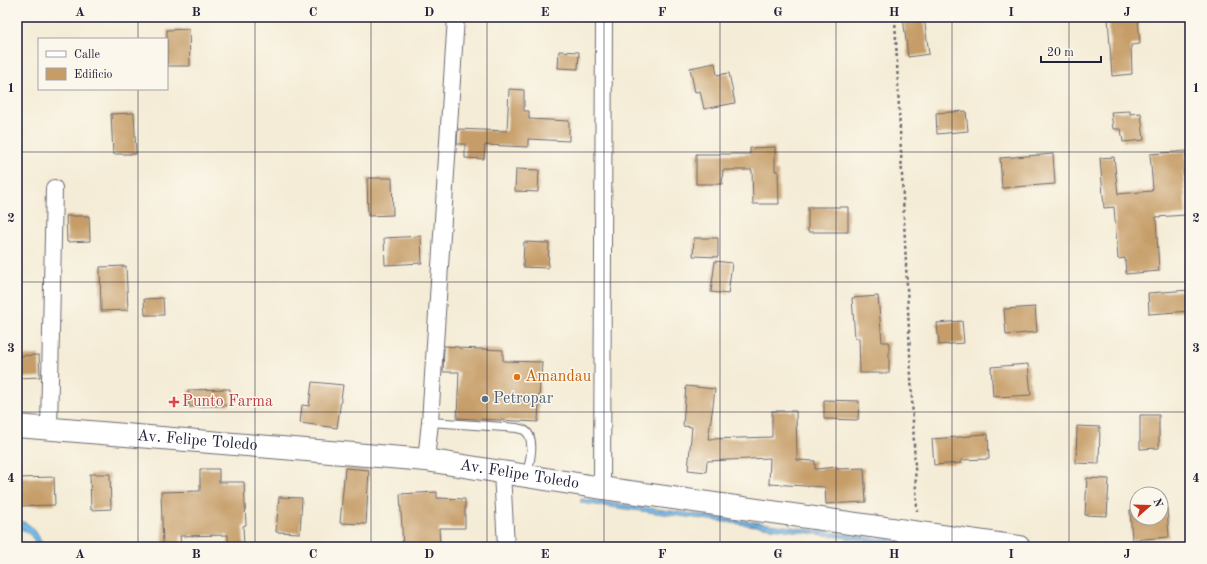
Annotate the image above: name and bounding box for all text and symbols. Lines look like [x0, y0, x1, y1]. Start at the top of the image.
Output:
text: A [75, 6, 85, 19]
text: B [191, 6, 201, 19]
text: C [309, 6, 317, 19]
text: D [424, 6, 434, 19]
text: E [541, 6, 550, 19]
text: F [658, 6, 667, 19]
text: G [773, 6, 783, 19]
text: H [889, 6, 900, 19]
text: I [1008, 6, 1014, 19]
text: J [1123, 6, 1131, 19]
legend [38, 38, 168, 90]
scale bar [1041, 38, 1101, 64]
text: 20 m [1047, 47, 1074, 59]
text: Calle [74, 49, 100, 61]
text: Edificio [74, 69, 113, 81]
text: 1 [7, 82, 15, 95]
text: 1 [1192, 82, 1200, 95]
text: 2 [7, 212, 15, 225]
text: 2 [1192, 212, 1200, 225]
text: 3 [7, 342, 15, 355]
text: 3 [1192, 342, 1200, 355]
place label: Amandau [525, 369, 592, 385]
marker: Amandau [512, 372, 522, 382]
place label: Petropar [493, 391, 554, 407]
place label: Punto Farma [182, 394, 273, 410]
marker: Petropar [480, 394, 490, 404]
marker: Punto Farma [169, 397, 179, 407]
street label: Av. Felipe Toledo [137, 428, 258, 454]
street label: Av. Felipe Toledo [459, 457, 580, 492]
text: 4 [7, 472, 15, 485]
text: 4 [1192, 472, 1200, 485]
north arrow [1129, 486, 1169, 526]
text: N [1150, 497, 1164, 509]
text: A [75, 548, 85, 561]
text: B [191, 548, 201, 561]
text: C [309, 548, 317, 561]
text: D [424, 548, 434, 561]
text: E [541, 548, 550, 561]
text: F [658, 548, 667, 561]
text: G [773, 548, 783, 561]
text: H [889, 548, 900, 561]
text: I [1008, 548, 1014, 561]
text: J [1123, 548, 1131, 561]

